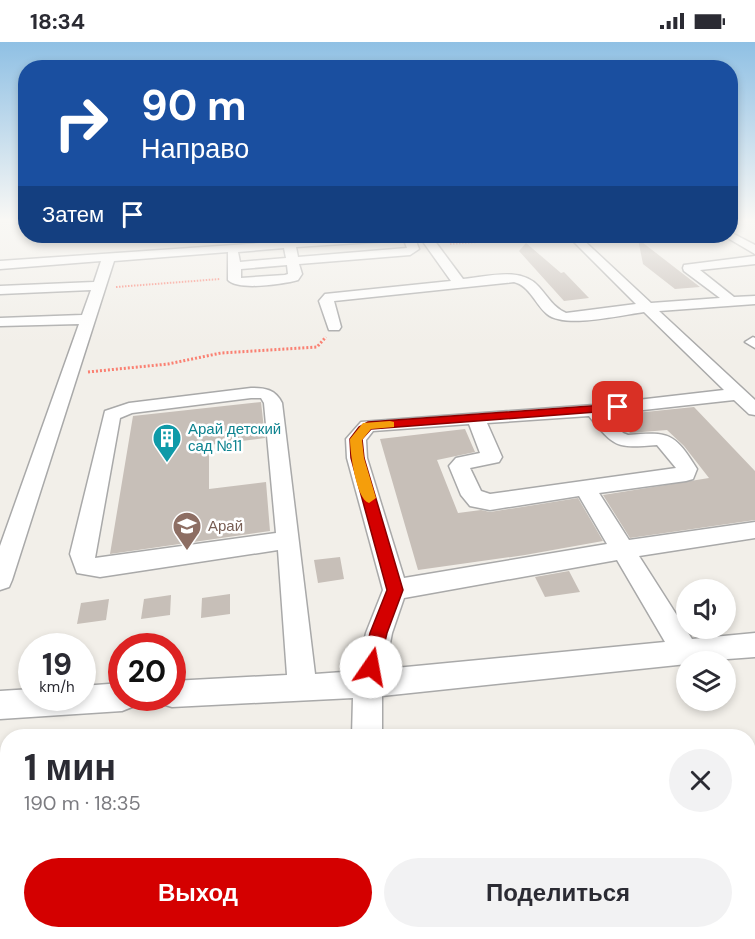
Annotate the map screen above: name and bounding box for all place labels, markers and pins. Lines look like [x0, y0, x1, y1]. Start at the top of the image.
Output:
pin [592, 381, 643, 432]
place label: Арай детский сад №11 [188, 419, 281, 456]
building icon: Арай детский сад №11 [151, 422, 183, 464]
school or university icon: Арай [171, 510, 203, 552]
place label: Арай [208, 516, 243, 536]

